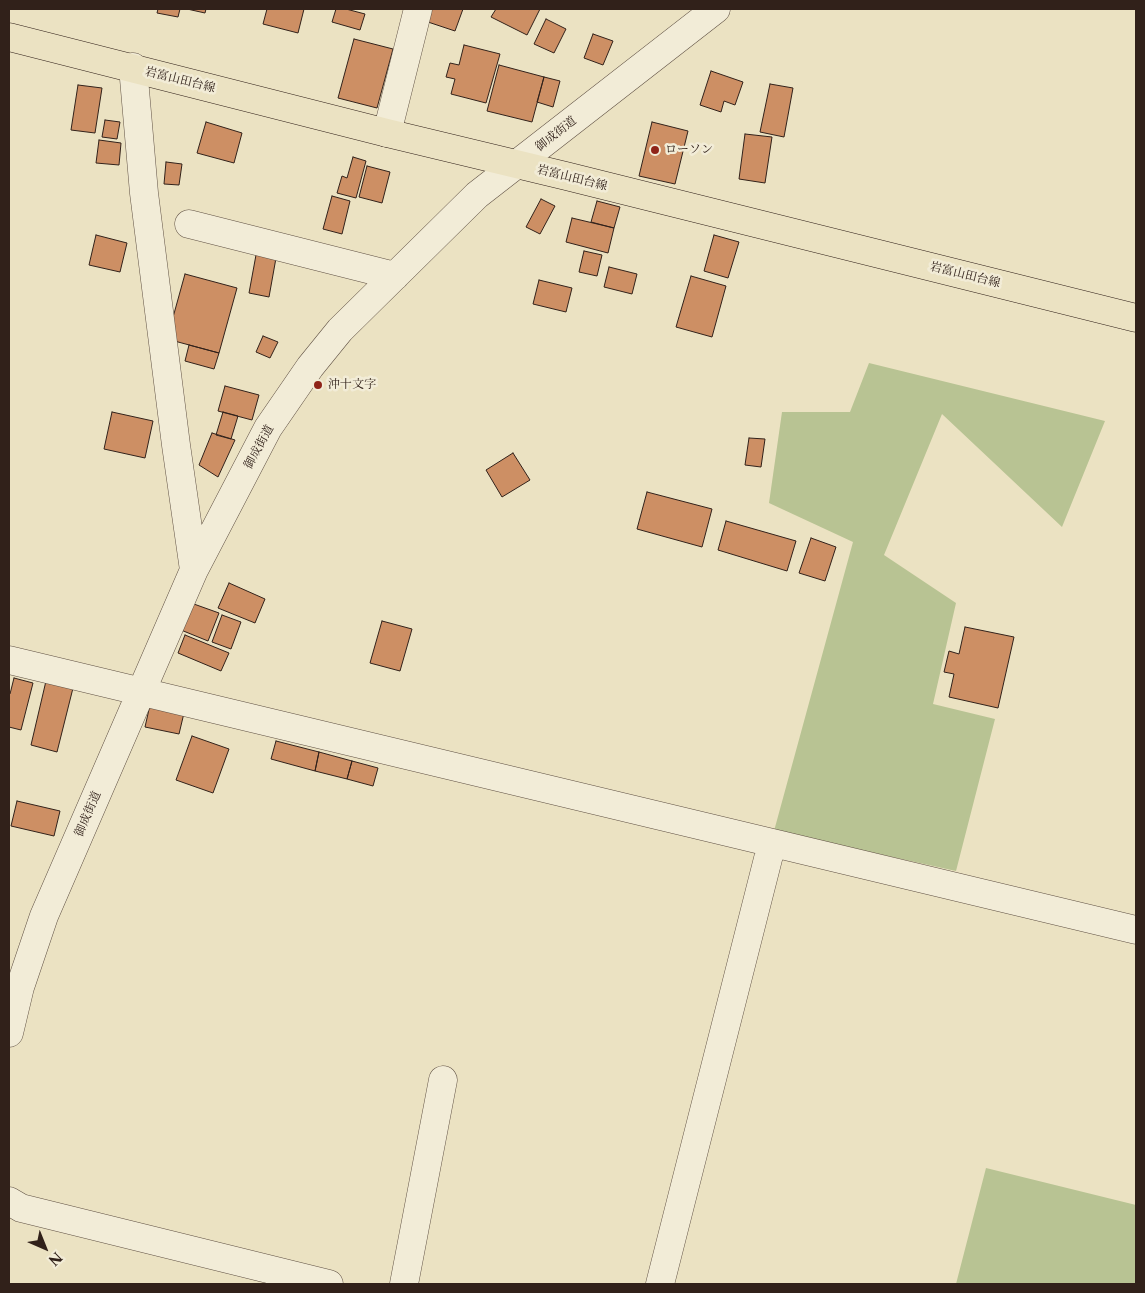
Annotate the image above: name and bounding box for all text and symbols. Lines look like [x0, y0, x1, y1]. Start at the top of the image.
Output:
street label: 岩富山田台線 [143, 64, 217, 96]
street label: 御成街道 [533, 114, 579, 154]
place label: ローソン [665, 143, 713, 157]
marker: ローソン [649, 144, 661, 156]
street label: 岩富山田台線 [535, 162, 609, 194]
street label: 岩富山田台線 [928, 259, 1002, 291]
place label: 沖十文字 [328, 378, 376, 392]
marker: 沖十文字 [312, 379, 324, 391]
street label: 御成街道 [241, 423, 277, 471]
street label: 御成街道 [72, 789, 104, 839]
north arrow [20, 1223, 70, 1273]
text: N [45, 1248, 66, 1269]

